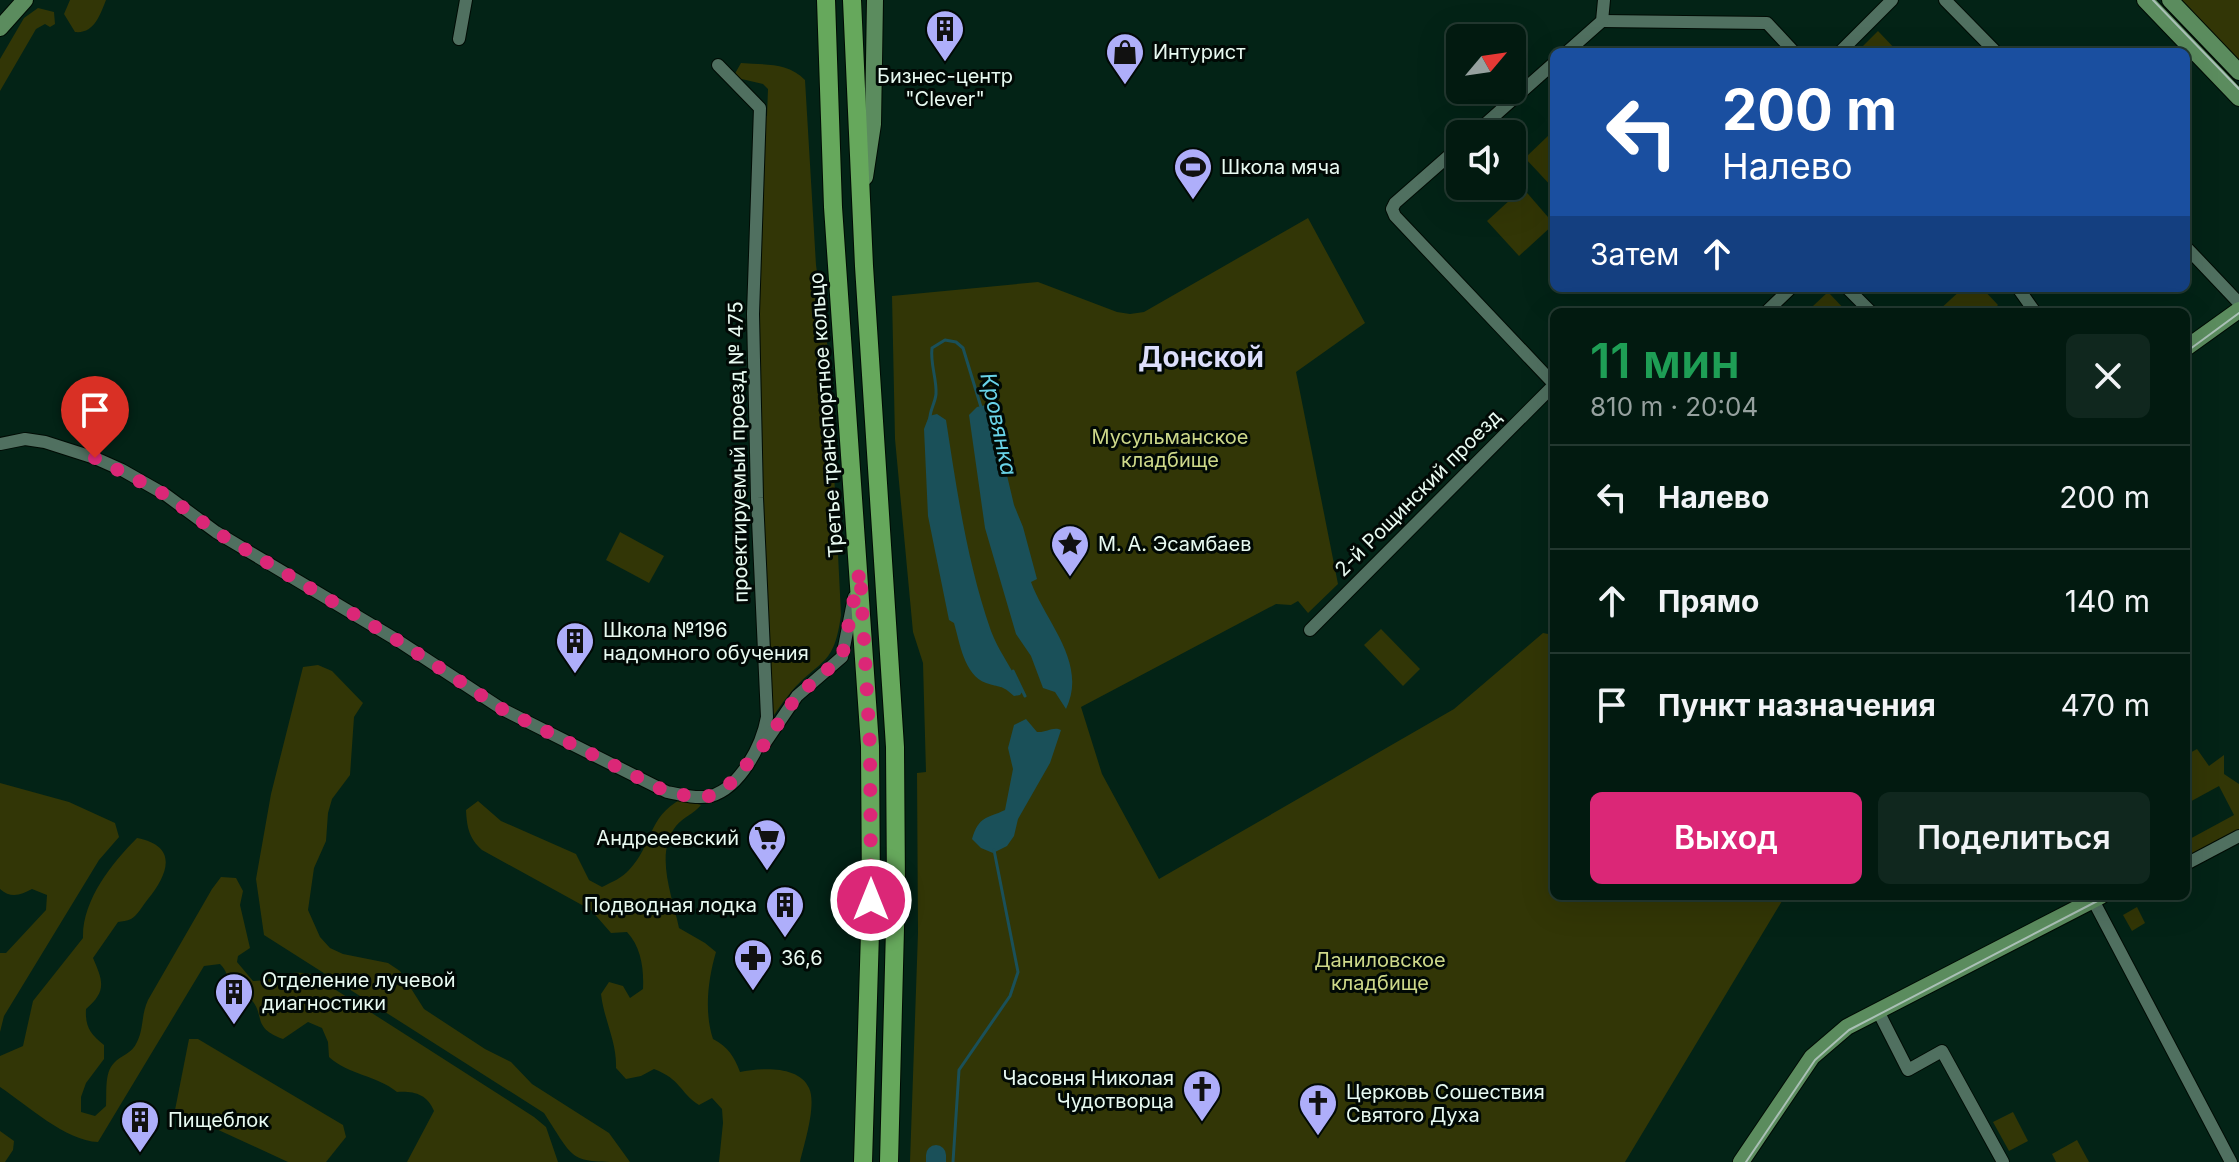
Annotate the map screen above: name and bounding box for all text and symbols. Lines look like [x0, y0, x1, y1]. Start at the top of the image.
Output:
building icon: Бизнес-центр "Clever" [924, 8, 966, 63]
north arrow [1446, 24, 1526, 104]
map controls [1446, 24, 1526, 200]
shop icon: Интурист [1104, 31, 1146, 86]
place label: Интурист [1153, 40, 1246, 64]
place label: Бизнес-центр "Clever" [877, 64, 1013, 111]
text: 200 m [1722, 76, 1897, 144]
icon: left [1590, 80, 1694, 184]
button: sound [1446, 120, 1526, 200]
text: Налево [1722, 144, 1853, 188]
sports icon: Школа мяча [1172, 146, 1214, 201]
place label: Школа мяча [1221, 155, 1340, 179]
icon: ahead [1695, 232, 1739, 276]
text: Затем [1590, 236, 1679, 272]
street label: Третье транспортное кольцо [804, 271, 848, 559]
street label: проектируемый проезд № 475 [723, 301, 753, 603]
text: 11 мин [1590, 331, 1740, 390]
button: close [2066, 334, 2150, 418]
district label: Донской [1138, 340, 1264, 374]
water label: Кровянка [975, 370, 1023, 478]
pin [61, 376, 129, 458]
icon: arrive [73, 388, 117, 432]
text: 810 m · 20:04 [1590, 391, 1758, 422]
street label: 2-й Рощинский проезд [1330, 405, 1506, 581]
park label: Мусульманское кладбище [1092, 425, 1248, 472]
icon: left [1590, 475, 1634, 519]
text: Налево [1658, 479, 1770, 515]
text: 200 m [2059, 479, 2150, 515]
place icon: М. А. Эсамбаев [1049, 523, 1091, 578]
place label: М. А. Эсамбаев [1098, 532, 1252, 556]
icon: ahead [1590, 579, 1634, 623]
text: Прямо [1658, 583, 1759, 619]
text: 140 m [2065, 583, 2150, 619]
place label: Школа №196 надомного обучения [603, 618, 809, 665]
building icon: Школа №196 надомного обучения [554, 620, 596, 675]
icon: arrive [1590, 683, 1634, 727]
text: Пункт назначения [1658, 687, 1936, 723]
text: 470 m [2060, 687, 2150, 723]
button: Выход [1590, 792, 1862, 884]
button: Поделиться [1878, 792, 2150, 884]
supermarket icon: Андрееевский [746, 817, 788, 872]
place label: Андрееевский [596, 826, 739, 850]
position arrow [829, 858, 913, 942]
building icon: Подводная лодка [764, 884, 806, 939]
place label: Подводная лодка [584, 893, 757, 917]
pharmacy icon: 36,6 [732, 937, 774, 992]
place label: 36,6 [781, 946, 823, 970]
park label: Даниловское кладбище [1314, 948, 1446, 995]
place label: Отделение лучевой диагностики [262, 968, 456, 1015]
building icon: Отделение лучевой диагностики [213, 971, 255, 1026]
place label: Часовня Николая Чудотворца [1003, 1066, 1174, 1113]
church icon: Часовня Николая Чудотворца [1181, 1068, 1223, 1123]
place label: Церковь Сошествия Святого Духа [1346, 1080, 1545, 1127]
church icon: Церковь Сошествия Святого Духа [1297, 1082, 1339, 1137]
building icon: Пищеблок [119, 1099, 161, 1154]
place label: Пищеблок [168, 1108, 269, 1132]

